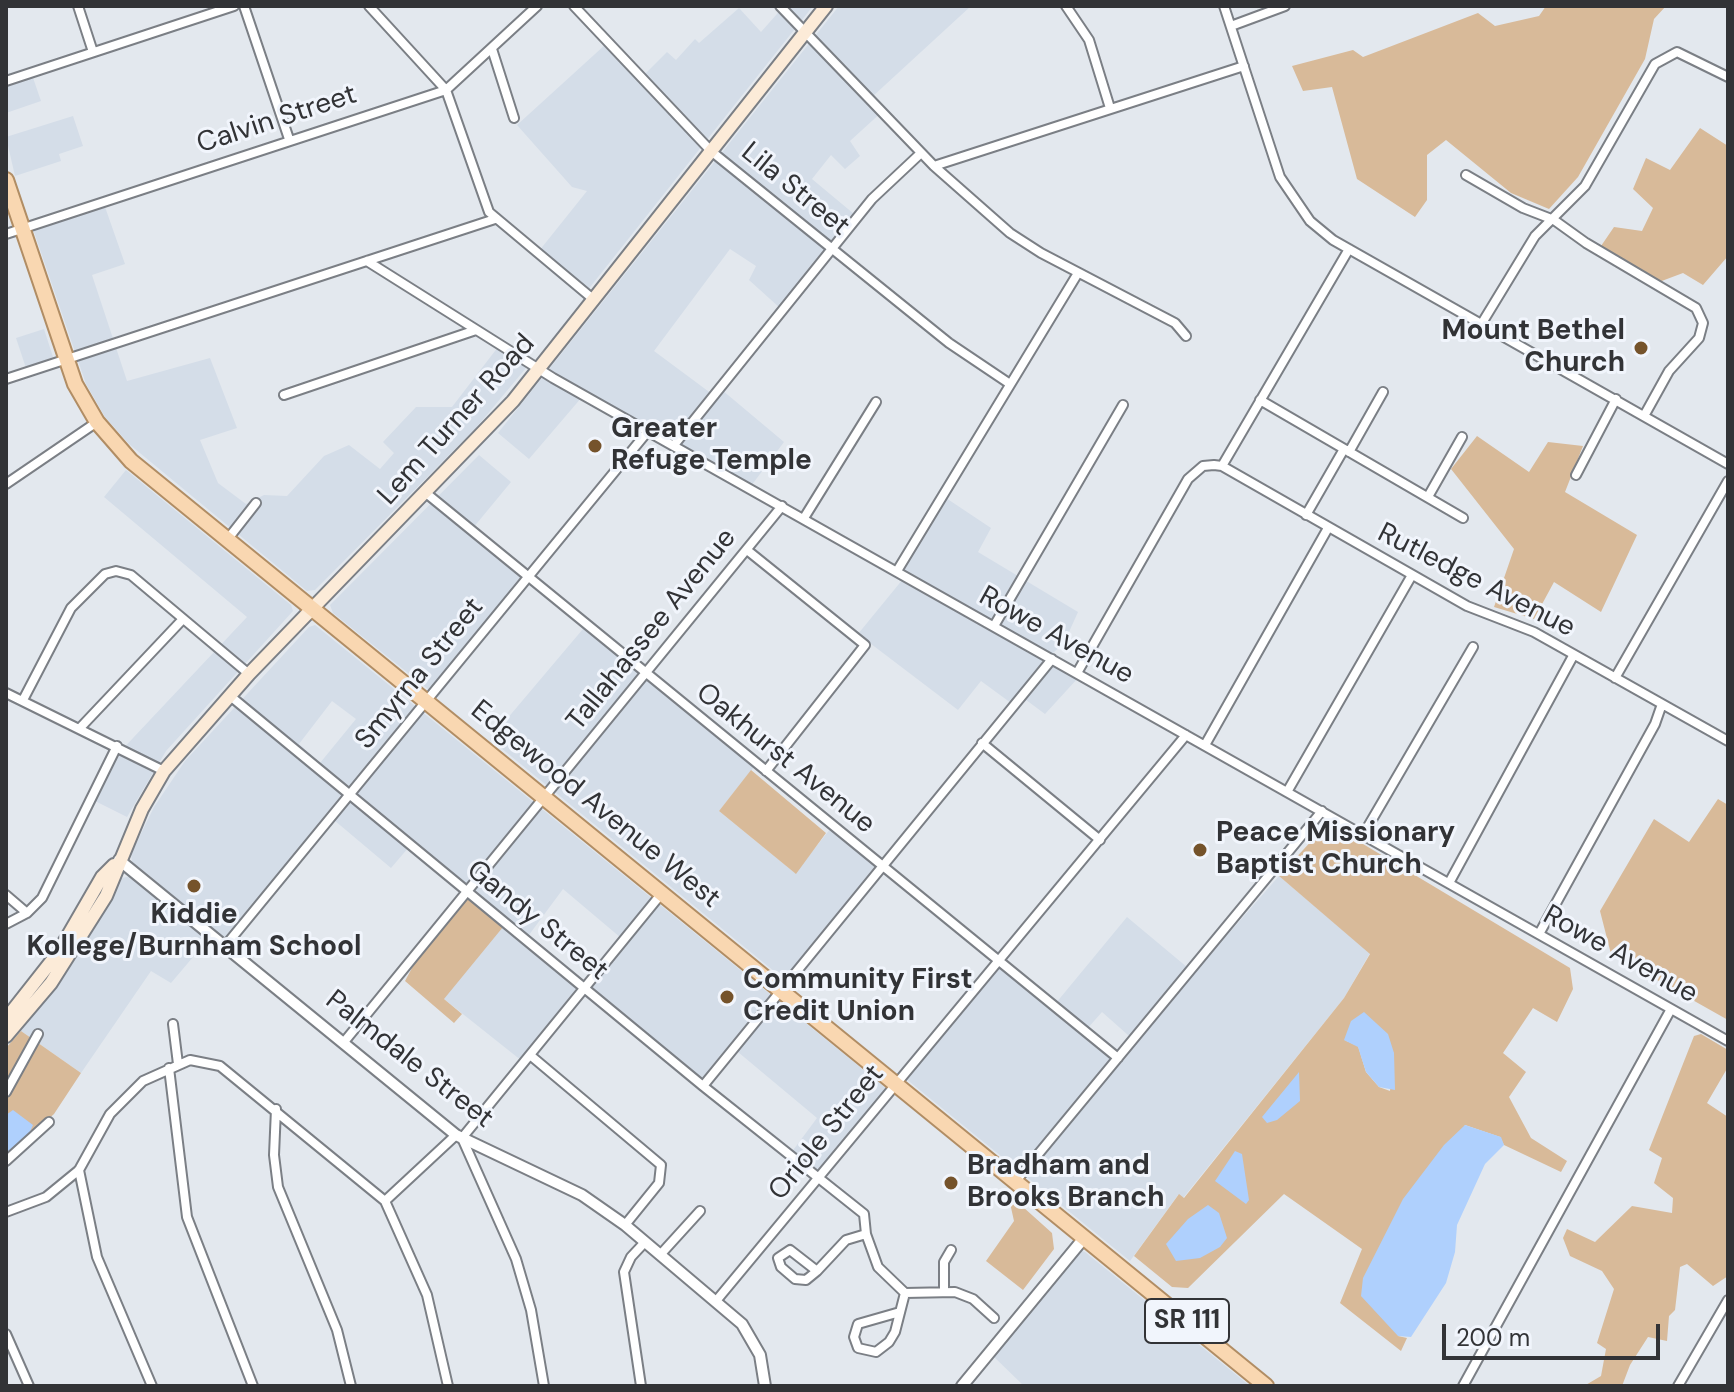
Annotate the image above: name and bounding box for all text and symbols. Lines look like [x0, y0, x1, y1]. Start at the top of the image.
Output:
street label: Calvin Street [193, 78, 361, 162]
street label: Lila Street [734, 136, 856, 244]
place label: Mount Bethel Church [1442, 315, 1625, 381]
street label: Lem Turner Road [372, 328, 542, 512]
marker: Mount Bethel Church [1632, 339, 1650, 357]
place label: Greater Refuge Temple [611, 413, 812, 479]
marker: Greater Refuge Temple [586, 437, 604, 455]
street label: Rutledge Avenue [1372, 517, 1580, 645]
street label: Tallahassee Avenue [560, 522, 744, 738]
street label: Rowe Avenue [973, 580, 1139, 692]
street label: Smyrna Street [349, 592, 491, 756]
street label: Oakhurst Avenue [689, 677, 881, 841]
street label: Edgewood Avenue West [463, 694, 727, 916]
place label: Peace Missionary Baptist Church [1216, 817, 1455, 883]
marker: Peace Missionary Baptist Church [1191, 841, 1209, 859]
street label: Gandy Street [459, 854, 615, 988]
marker: Kiddie Kollege/Burnham School [185, 877, 203, 895]
place label: Kiddie Kollege/Burnham School [26, 899, 362, 965]
street label: Rowe Avenue [1537, 899, 1703, 1011]
place label: Community First Credit Union [743, 964, 973, 1030]
street label: Palmdale Street [318, 984, 500, 1136]
marker: Community First Credit Union [718, 988, 736, 1006]
street label: Oriole Street [762, 1059, 892, 1207]
place label: Bradham and Brooks Branch [967, 1150, 1165, 1216]
marker: Bradham and Brooks Branch [942, 1174, 960, 1192]
road number: SR 111 [1145, 1299, 1229, 1343]
scale bar [1446, 1308, 1664, 1358]
text: 200 m [1456, 1322, 1530, 1353]

